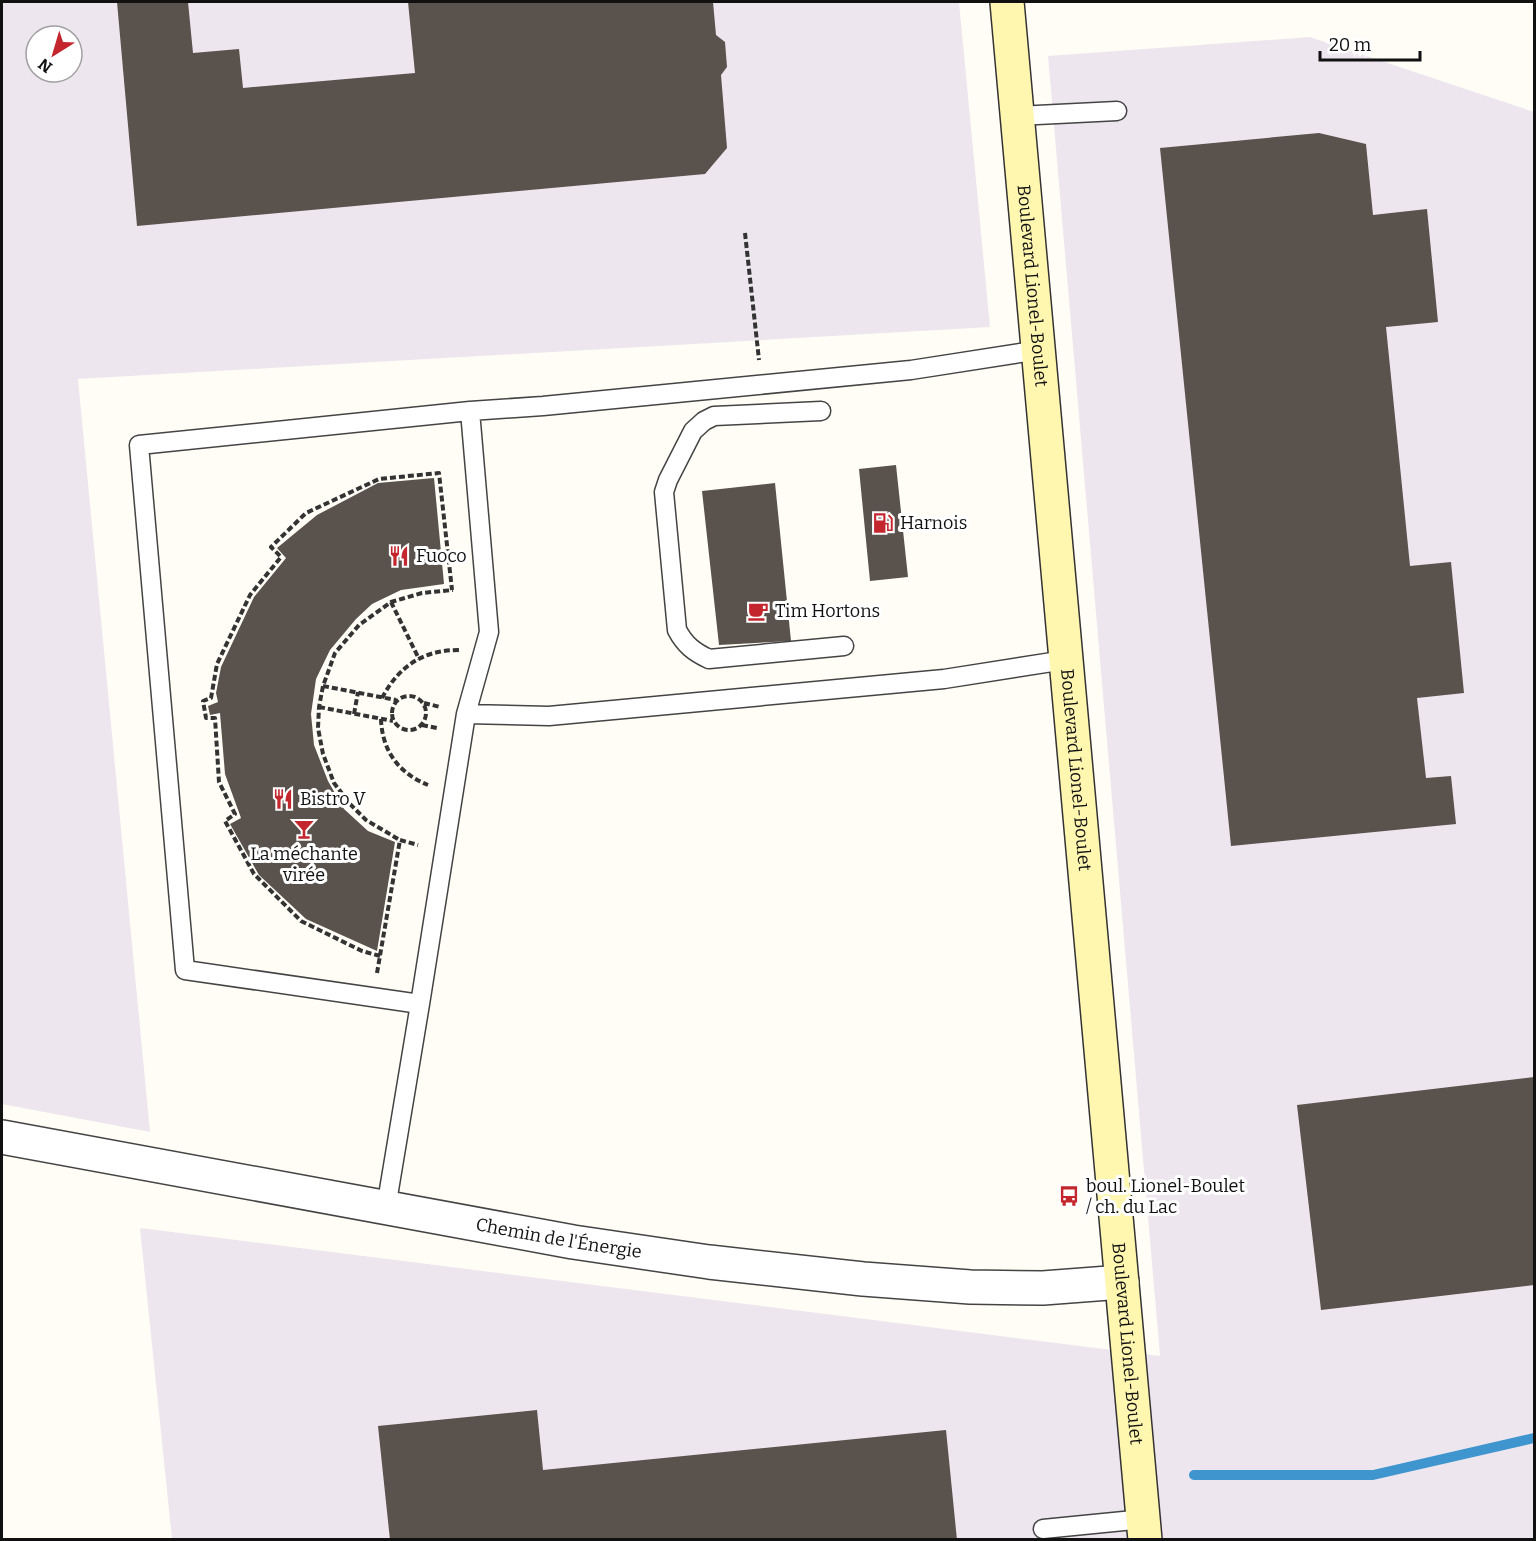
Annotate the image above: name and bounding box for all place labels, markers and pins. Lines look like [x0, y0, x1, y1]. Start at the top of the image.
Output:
fuel station icon: Harnois [871, 511, 895, 535]
place label: Harnois [900, 512, 967, 534]
restaurant icon: Fuoco [387, 544, 411, 568]
place label: Fuoco [416, 545, 467, 567]
cafe icon: Tim Hortons [746, 599, 770, 623]
place label: Tim Hortons [775, 600, 880, 622]
restaurant icon: Bistro V [271, 787, 295, 811]
place label: Bistro V [300, 788, 366, 810]
bar icon: La méchante virée [292, 817, 316, 841]
place label: La méchante virée [250, 843, 358, 886]
place label: boul. Lionel-Boulet / ch. du Lac [1086, 1175, 1245, 1218]
bus stop icon: boul. Lionel-Boulet / ch. du Lac [1057, 1184, 1081, 1208]

